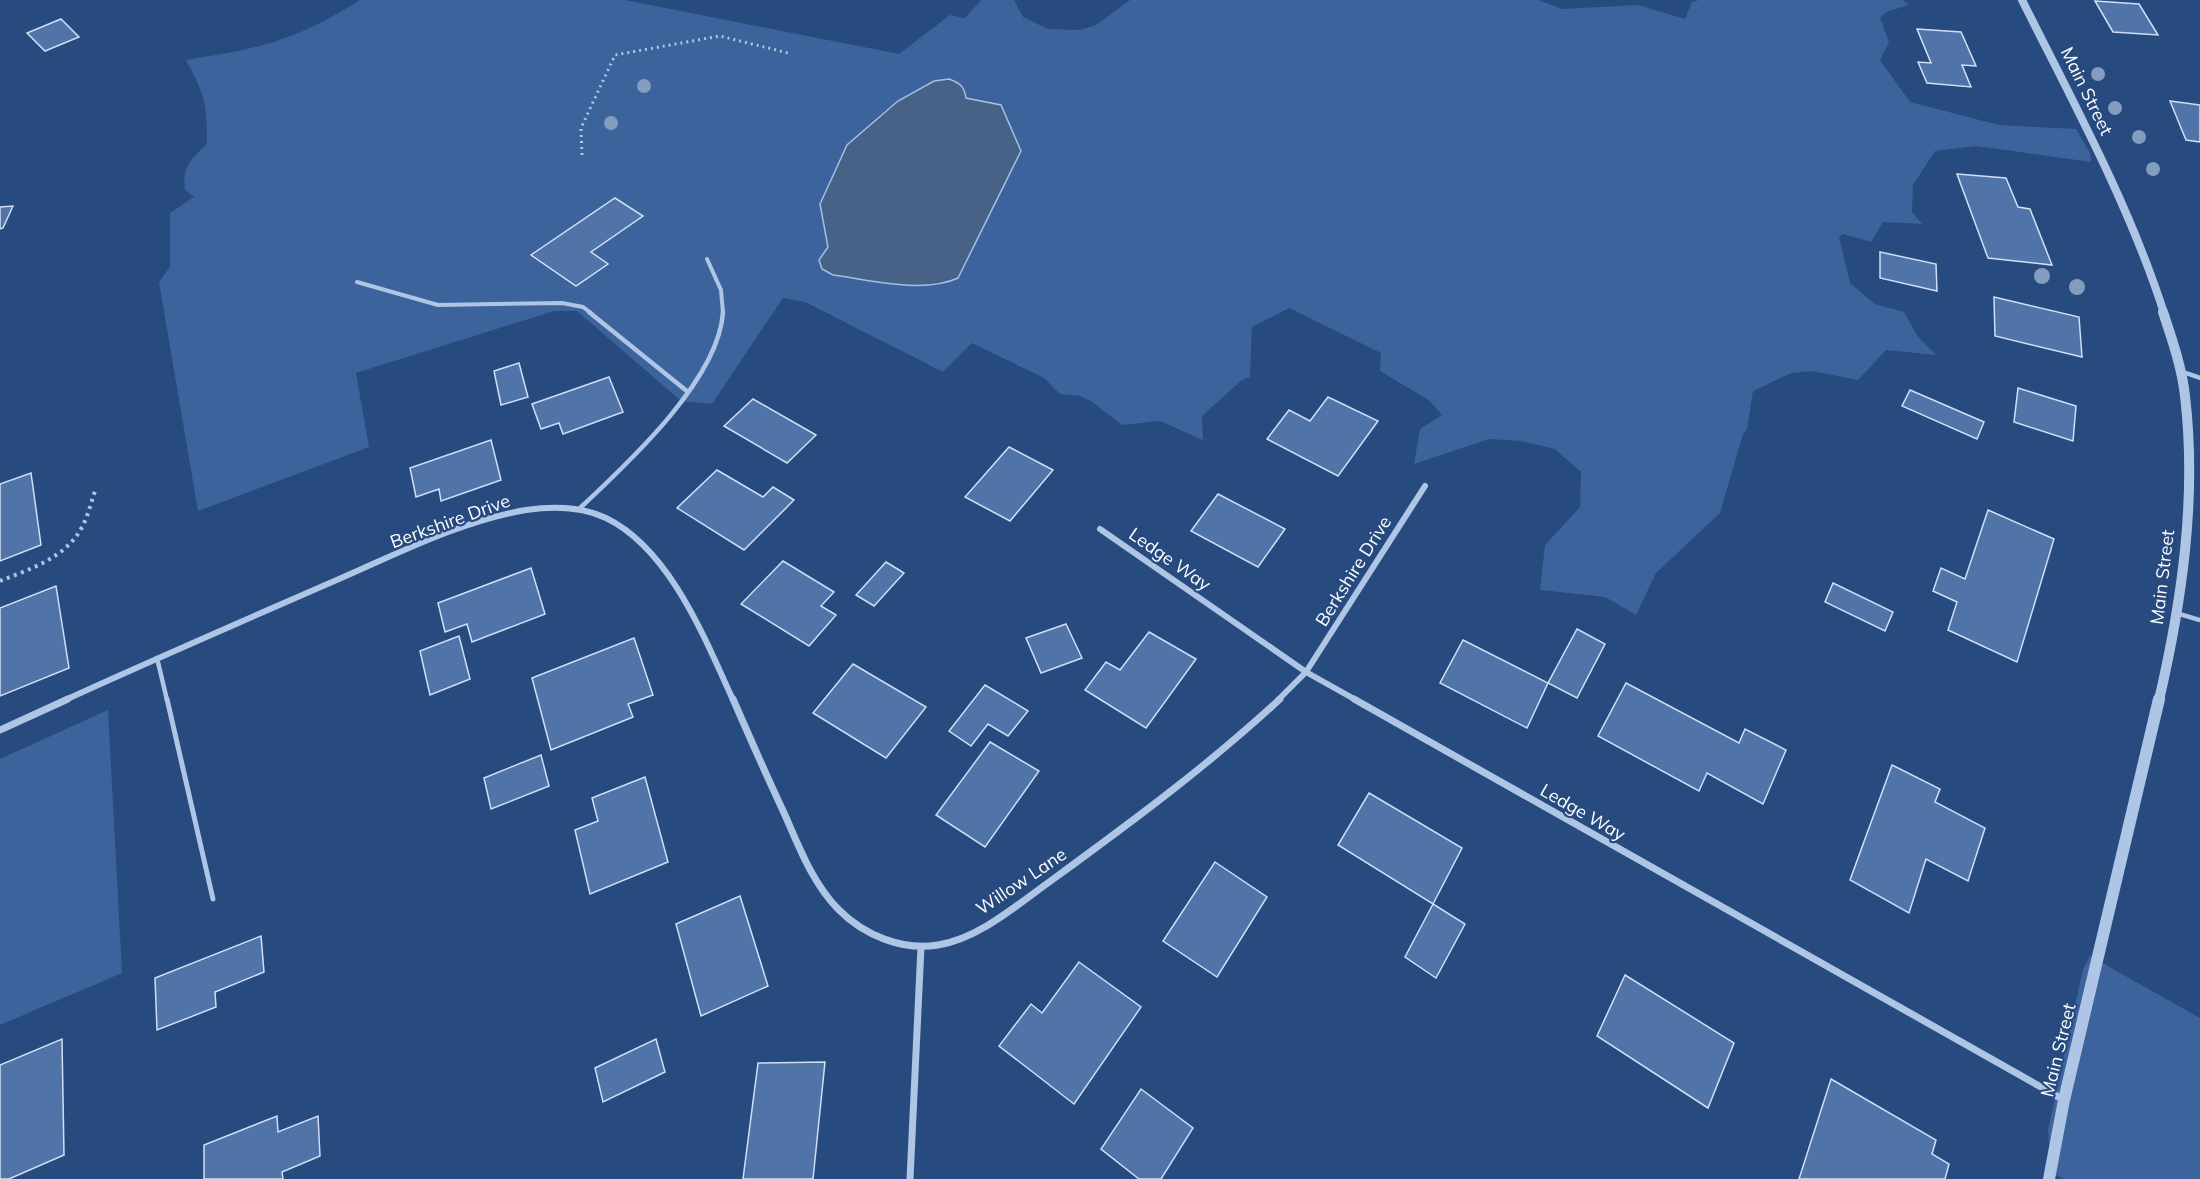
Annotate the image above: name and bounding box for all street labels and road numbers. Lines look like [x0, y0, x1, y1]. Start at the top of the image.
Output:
street label: Main Street [2056, 43, 2118, 139]
street label: Berkshire Drive [387, 489, 513, 553]
street label: Berkshire Drive [1310, 512, 1396, 630]
street label: Ledge Way [1125, 522, 1216, 596]
street label: Main Street [2145, 528, 2179, 626]
street label: Ledge Way [1536, 778, 1630, 846]
street label: Willow Lane [971, 842, 1071, 920]
street label: Main Street [2035, 1001, 2081, 1099]

